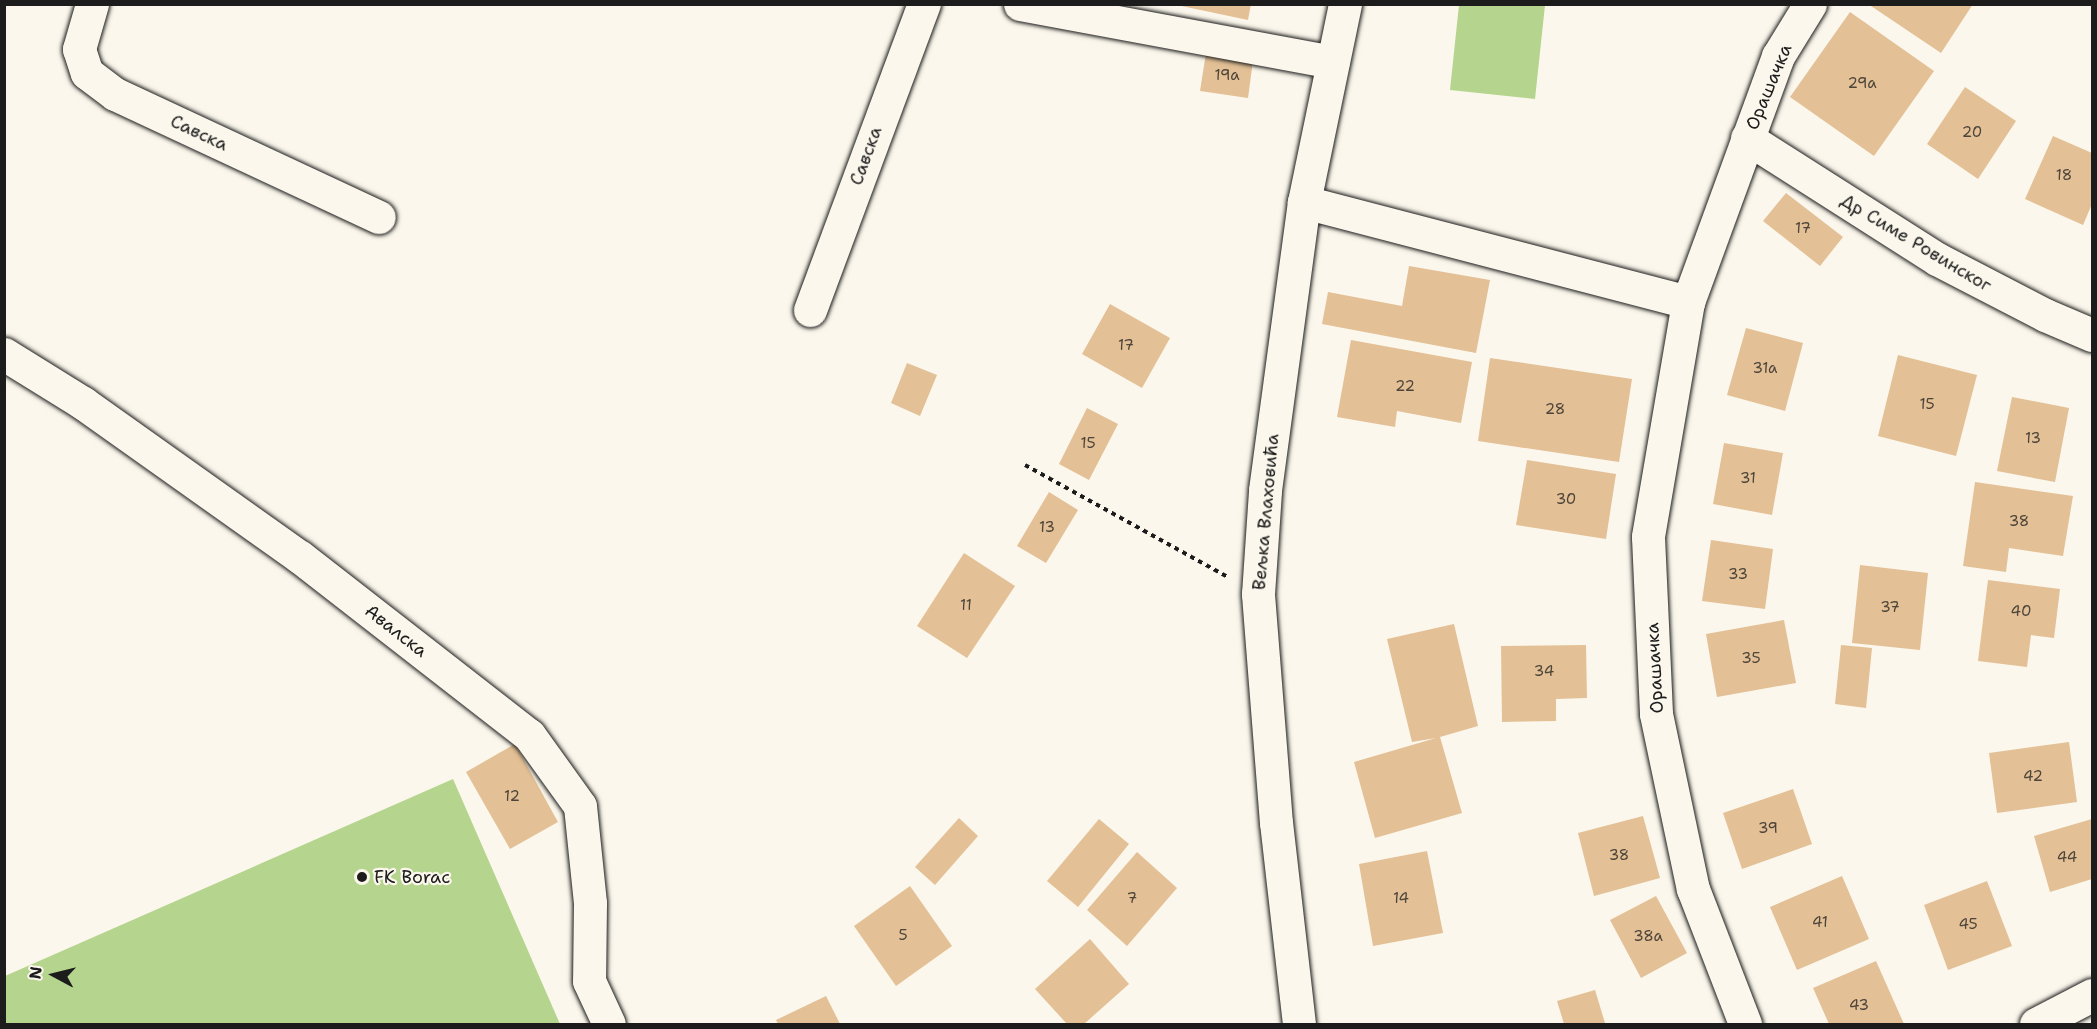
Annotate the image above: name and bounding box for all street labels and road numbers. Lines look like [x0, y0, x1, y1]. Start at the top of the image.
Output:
street label: Орашачка [1741, 41, 1797, 133]
street label: Савска [167, 110, 231, 156]
street label: Савска [845, 124, 887, 188]
street label: Др Симе Ровинског [1837, 189, 1995, 297]
street label: Вељка Влаховића [1248, 433, 1284, 591]
street label: Авалска [361, 600, 431, 662]
street label: Орашачка [1642, 622, 1668, 714]

